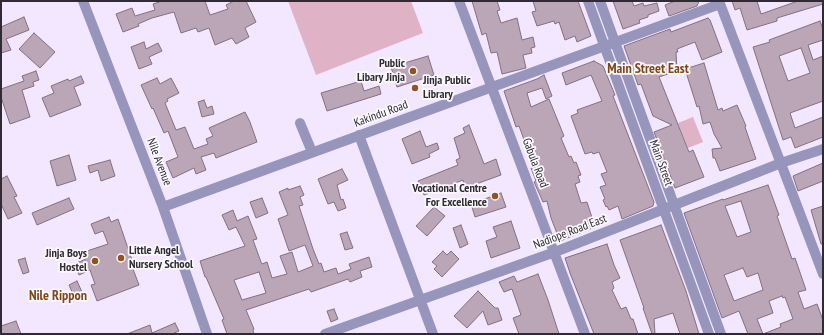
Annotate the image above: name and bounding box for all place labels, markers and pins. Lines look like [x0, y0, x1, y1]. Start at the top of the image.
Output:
place label: Public Libary Jinja [357, 57, 405, 85]
marker: Public Libary Jinja [408, 66, 418, 76]
place label: Jinja Public Library [423, 74, 471, 102]
marker: Jinja Public Library [410, 83, 420, 93]
place label: Vocational Centre For Excellence [412, 182, 487, 210]
marker: Vocational Centre For Excellence [490, 191, 500, 201]
place label: Little Angel Nursery School [129, 244, 193, 272]
place label: Jinja Boys Hostel [45, 247, 87, 275]
marker: Little Angel Nursery School [116, 253, 126, 263]
marker: Jinja Boys Hostel [90, 256, 100, 266]

